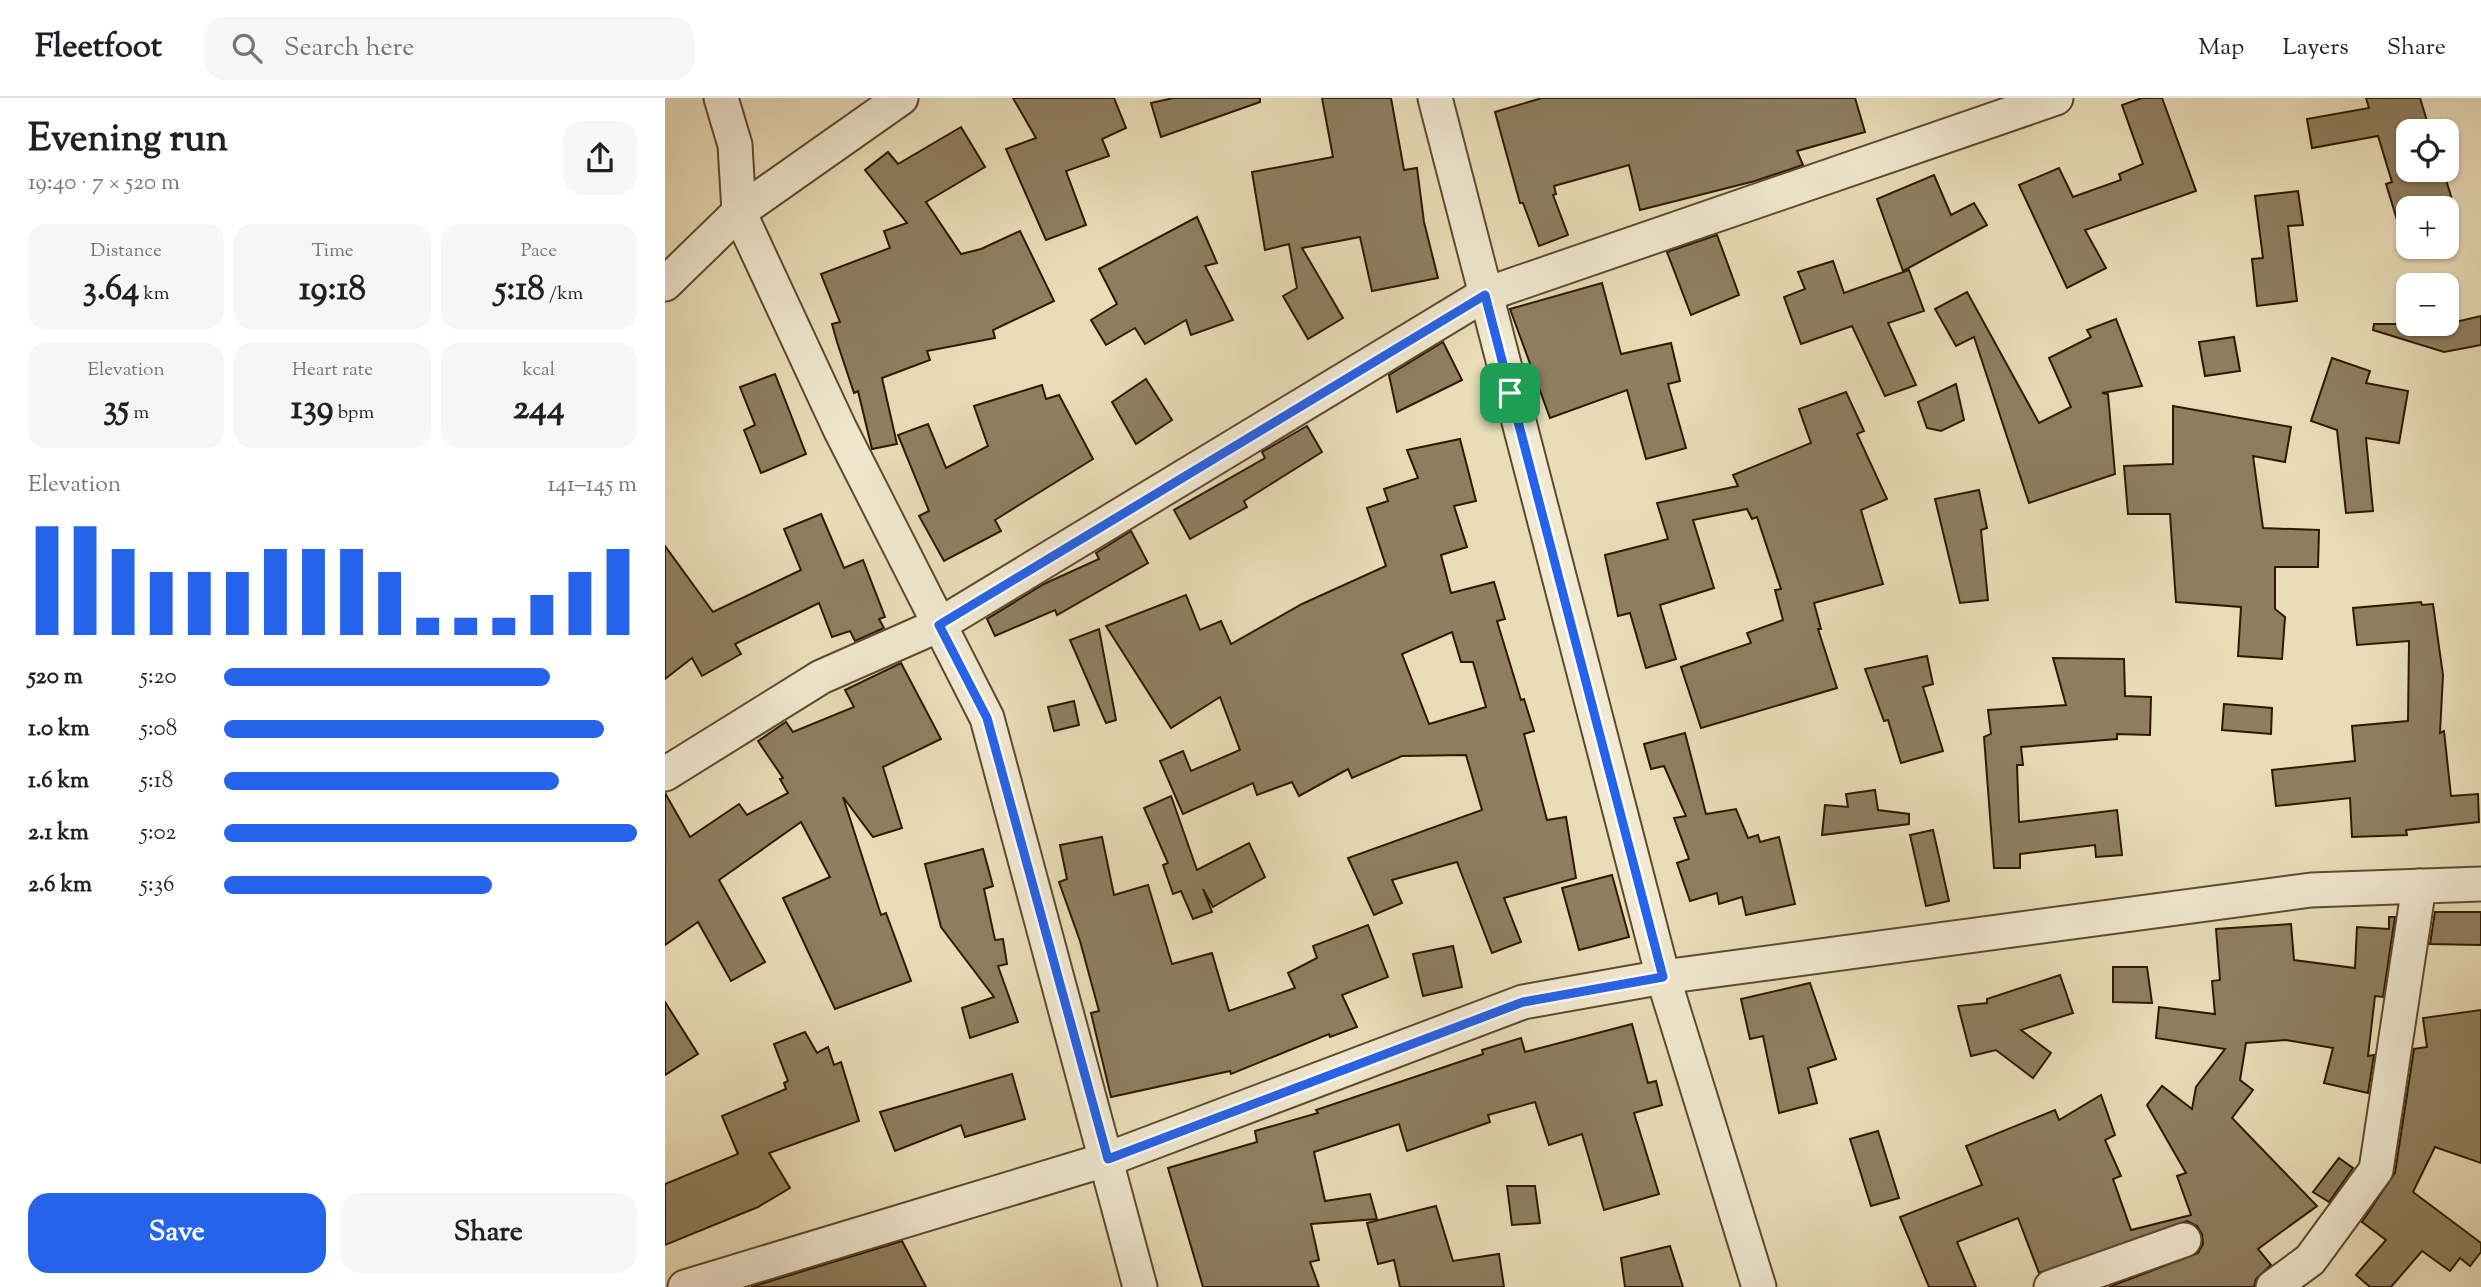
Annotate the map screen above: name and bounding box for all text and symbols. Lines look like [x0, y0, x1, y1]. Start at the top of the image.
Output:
search box [204, 17, 694, 80]
text: Fleetfoot [35, 24, 162, 72]
icon: search [228, 29, 266, 67]
text: Search here [284, 30, 414, 67]
text: Map [2198, 31, 2244, 65]
text: Layers [2282, 31, 2349, 65]
text: Share [2387, 31, 2446, 65]
text: Evening run [28, 114, 228, 168]
map controls [2396, 119, 2459, 336]
button: locate [2396, 119, 2459, 182]
button: share [563, 121, 637, 195]
text: 19:40 · 7 × 520 m [28, 167, 180, 200]
button: + [2396, 196, 2459, 259]
text: Distance [90, 238, 162, 265]
text: Time [311, 238, 354, 265]
text: Pace [521, 238, 557, 265]
text: 3.64 [83, 265, 139, 316]
text: 19:18 [299, 265, 366, 316]
text: 5:18 [494, 265, 545, 316]
button: − [2396, 273, 2459, 336]
text: km [139, 281, 170, 308]
text: /km [545, 281, 583, 308]
text: Elevation [88, 357, 165, 384]
text: Heart rate [292, 357, 373, 384]
text: kcal [522, 357, 555, 384]
pin [1480, 363, 1540, 423]
icon: arrive [1491, 374, 1529, 412]
text: 35 [103, 384, 129, 435]
text: 139 [291, 384, 334, 435]
text: 244 [513, 384, 565, 435]
text: m [129, 400, 149, 427]
text: bpm [334, 400, 374, 427]
text: Elevation [28, 469, 121, 502]
text: 141–145 m [548, 469, 637, 502]
text: 520 m [28, 661, 83, 694]
text: 5:20 [140, 661, 177, 694]
text: 1.0 km [28, 713, 90, 746]
text: 5:08 [140, 713, 177, 746]
text: 1.6 km [28, 765, 89, 798]
text: 5:18 [140, 765, 173, 798]
text: 2.1 km [28, 817, 89, 850]
text: 5:02 [140, 817, 176, 850]
text: 2.6 km [28, 869, 92, 902]
text: 5:36 [140, 869, 174, 902]
button: Save [28, 1193, 326, 1273]
button: Share [340, 1193, 637, 1273]

